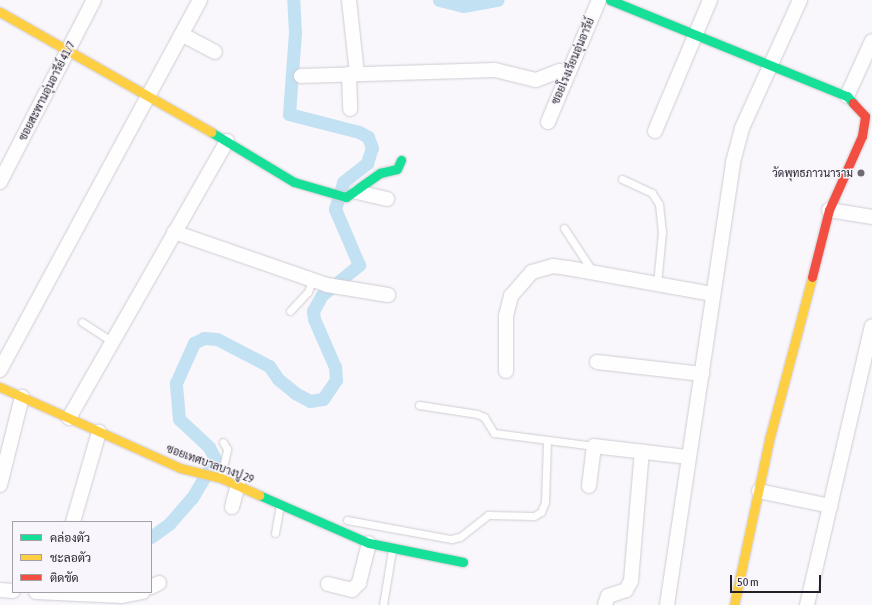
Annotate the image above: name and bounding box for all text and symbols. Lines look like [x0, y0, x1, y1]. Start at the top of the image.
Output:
street label: ซอยโรงเรียนอุ่นอารีย์ [549, 16, 597, 106]
street label: ซอยสะพานอุ่นอารีย์ 41/7 [16, 39, 78, 143]
place label: วัดพุทธภาวนาราม [772, 166, 853, 180]
marker: วัดพุทธภาวนาราม [856, 168, 866, 178]
street label: ซอยเทศบาลบางปู 29 [164, 442, 256, 486]
legend [12, 521, 152, 593]
text: คล่องตัว [50, 531, 90, 545]
text: ชะลอตัว [50, 551, 91, 565]
scale bar [732, 567, 823, 593]
text: ติดขัด [50, 571, 79, 585]
text: 50 m [737, 575, 759, 589]

